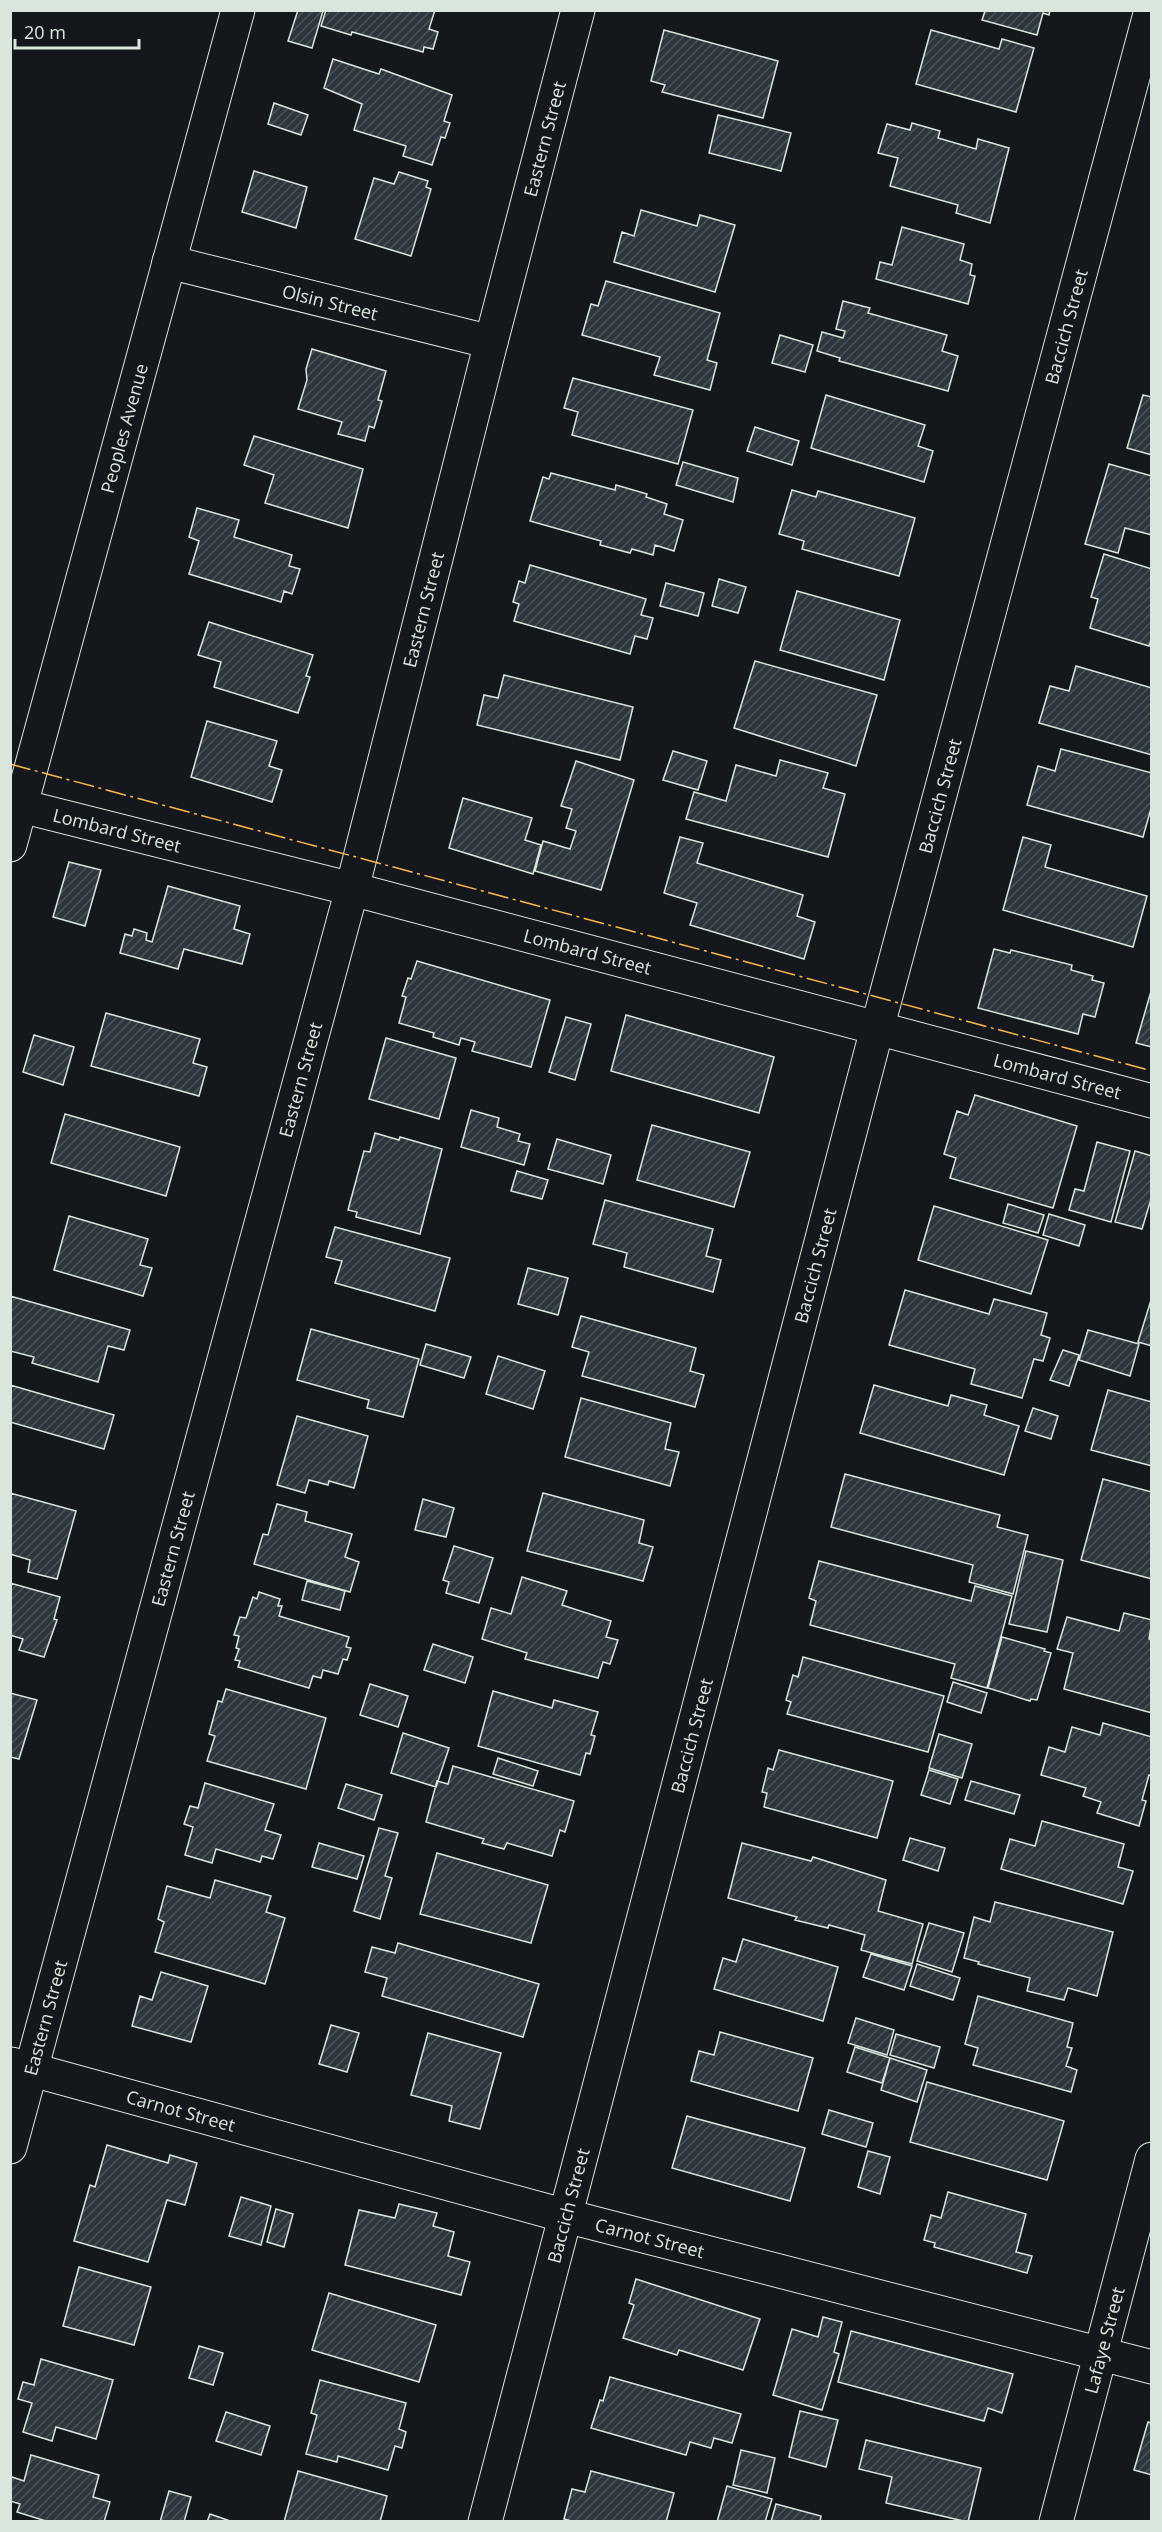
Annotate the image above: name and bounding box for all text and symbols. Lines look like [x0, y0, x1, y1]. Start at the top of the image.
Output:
scale bar [15, 12, 140, 50]
text: 20 m [24, 20, 66, 44]
street label: Eastern Street [518, 79, 571, 199]
street label: Baccich Street [1039, 266, 1093, 387]
street label: Olsin Street [280, 279, 380, 325]
street label: Peoples Avenue [95, 361, 153, 496]
street label: Eastern Street [397, 549, 449, 670]
street label: Baccich Street [913, 736, 967, 856]
street label: Lombard Street [50, 802, 184, 858]
street label: Lombard Street [521, 923, 654, 980]
street label: Eastern Street [273, 1019, 327, 1140]
street label: Lombard Street [991, 1048, 1124, 1104]
street label: Baccich Street [788, 1205, 841, 1326]
street label: Eastern Street [146, 1488, 200, 1609]
street label: Baccich Street [665, 1675, 718, 1796]
street label: Eastern Street [18, 1957, 72, 2078]
street label: Carnot Street [124, 2084, 238, 2137]
street label: Baccich Street [541, 2146, 595, 2266]
street label: Carnot Street [593, 2212, 707, 2263]
street label: Lafaye Street [1078, 2284, 1130, 2396]

